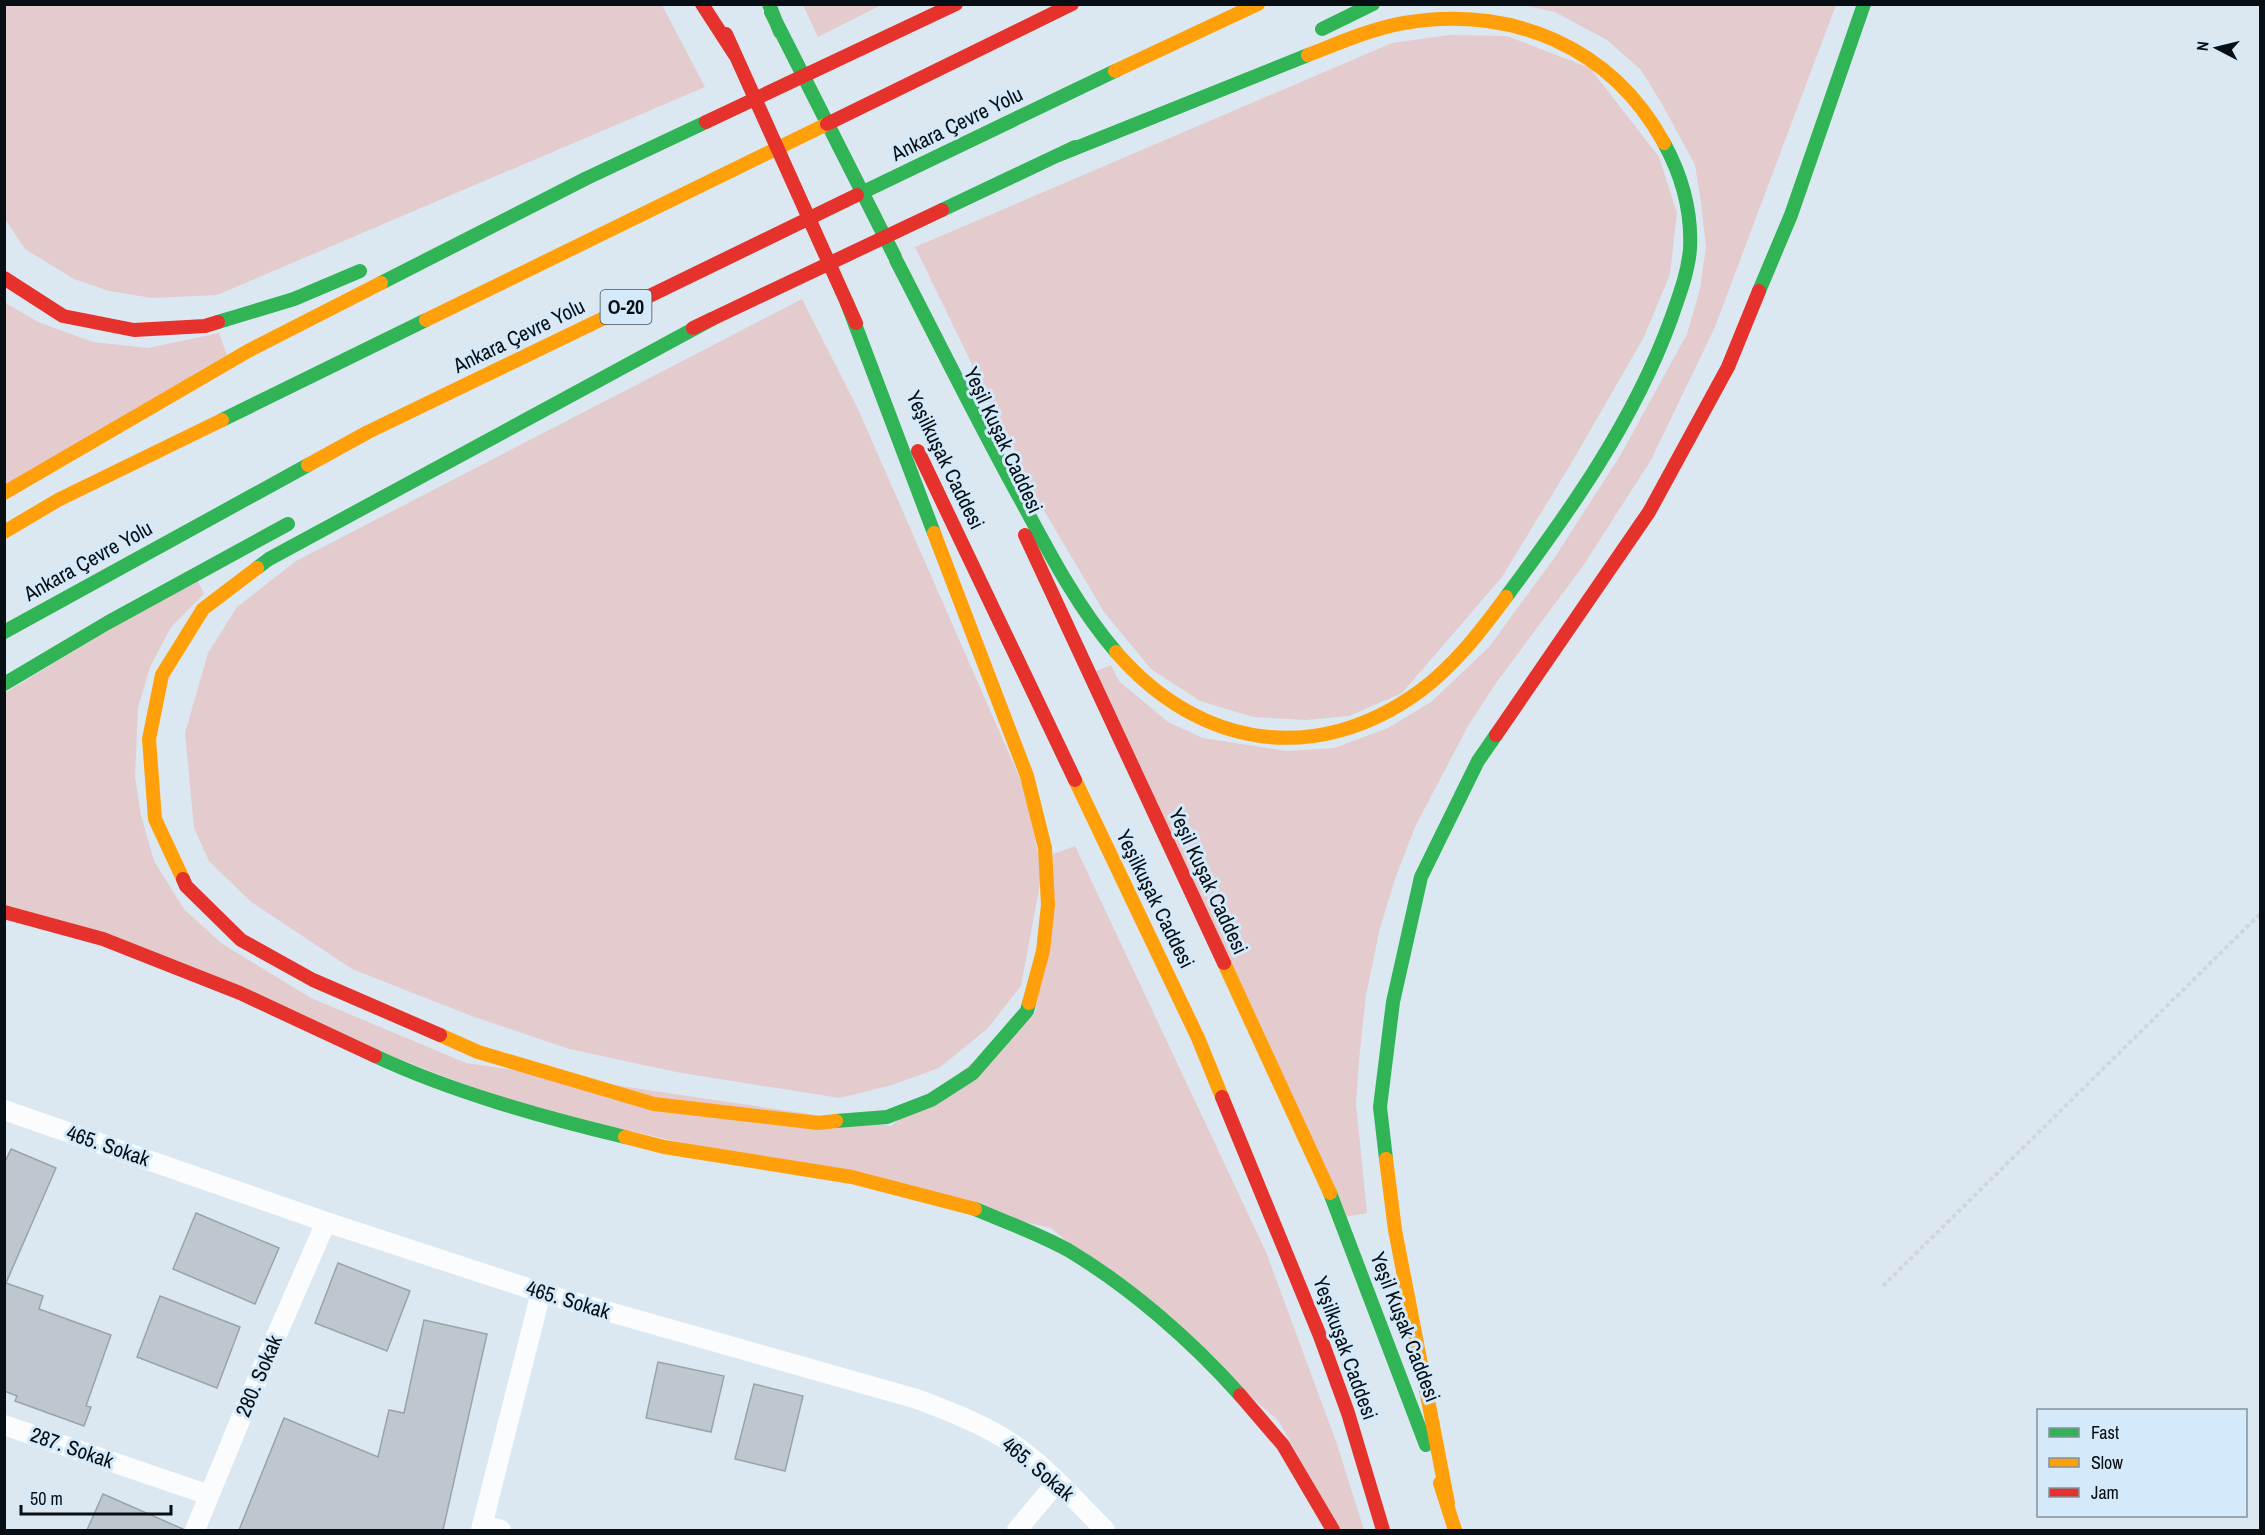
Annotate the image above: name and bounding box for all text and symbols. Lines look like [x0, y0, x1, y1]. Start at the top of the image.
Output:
north arrow [2187, 18, 2247, 78]
text: N [2191, 40, 2214, 52]
street label: Ankara Çevre Yolu [885, 79, 1027, 168]
road number: O-20 [600, 290, 652, 324]
street label: Ankara Çevre Yolu [447, 291, 589, 380]
street label: Yeşil Kuşak Caddesi [957, 362, 1050, 518]
street label: Yeşilkuşak Caddesi [899, 386, 992, 534]
street label: Ankara Çevre Yolu [17, 513, 157, 608]
street label: Yeşil Kuşak Caddesi [1162, 803, 1255, 959]
street label: Yeşilkuşak Caddesi [1109, 825, 1202, 973]
street label: 465. Sokak [63, 1118, 154, 1173]
street label: Yeşil Kuşak Caddesi [1364, 1248, 1447, 1406]
street label: Yeşilkuşak Caddesi [1306, 1272, 1385, 1424]
street label: 465. Sokak [523, 1273, 614, 1326]
street label: 280. Sokak [228, 1330, 289, 1421]
legend [2037, 1409, 2247, 1517]
street label: 287. Sokak [27, 1420, 118, 1475]
text: Fast [2091, 1420, 2119, 1445]
street label: 465. Sokak [996, 1430, 1081, 1508]
text: Slow [2091, 1450, 2123, 1475]
scale bar [21, 1478, 171, 1516]
text: Jam [2091, 1480, 2119, 1505]
text: 50 m [30, 1486, 63, 1511]

